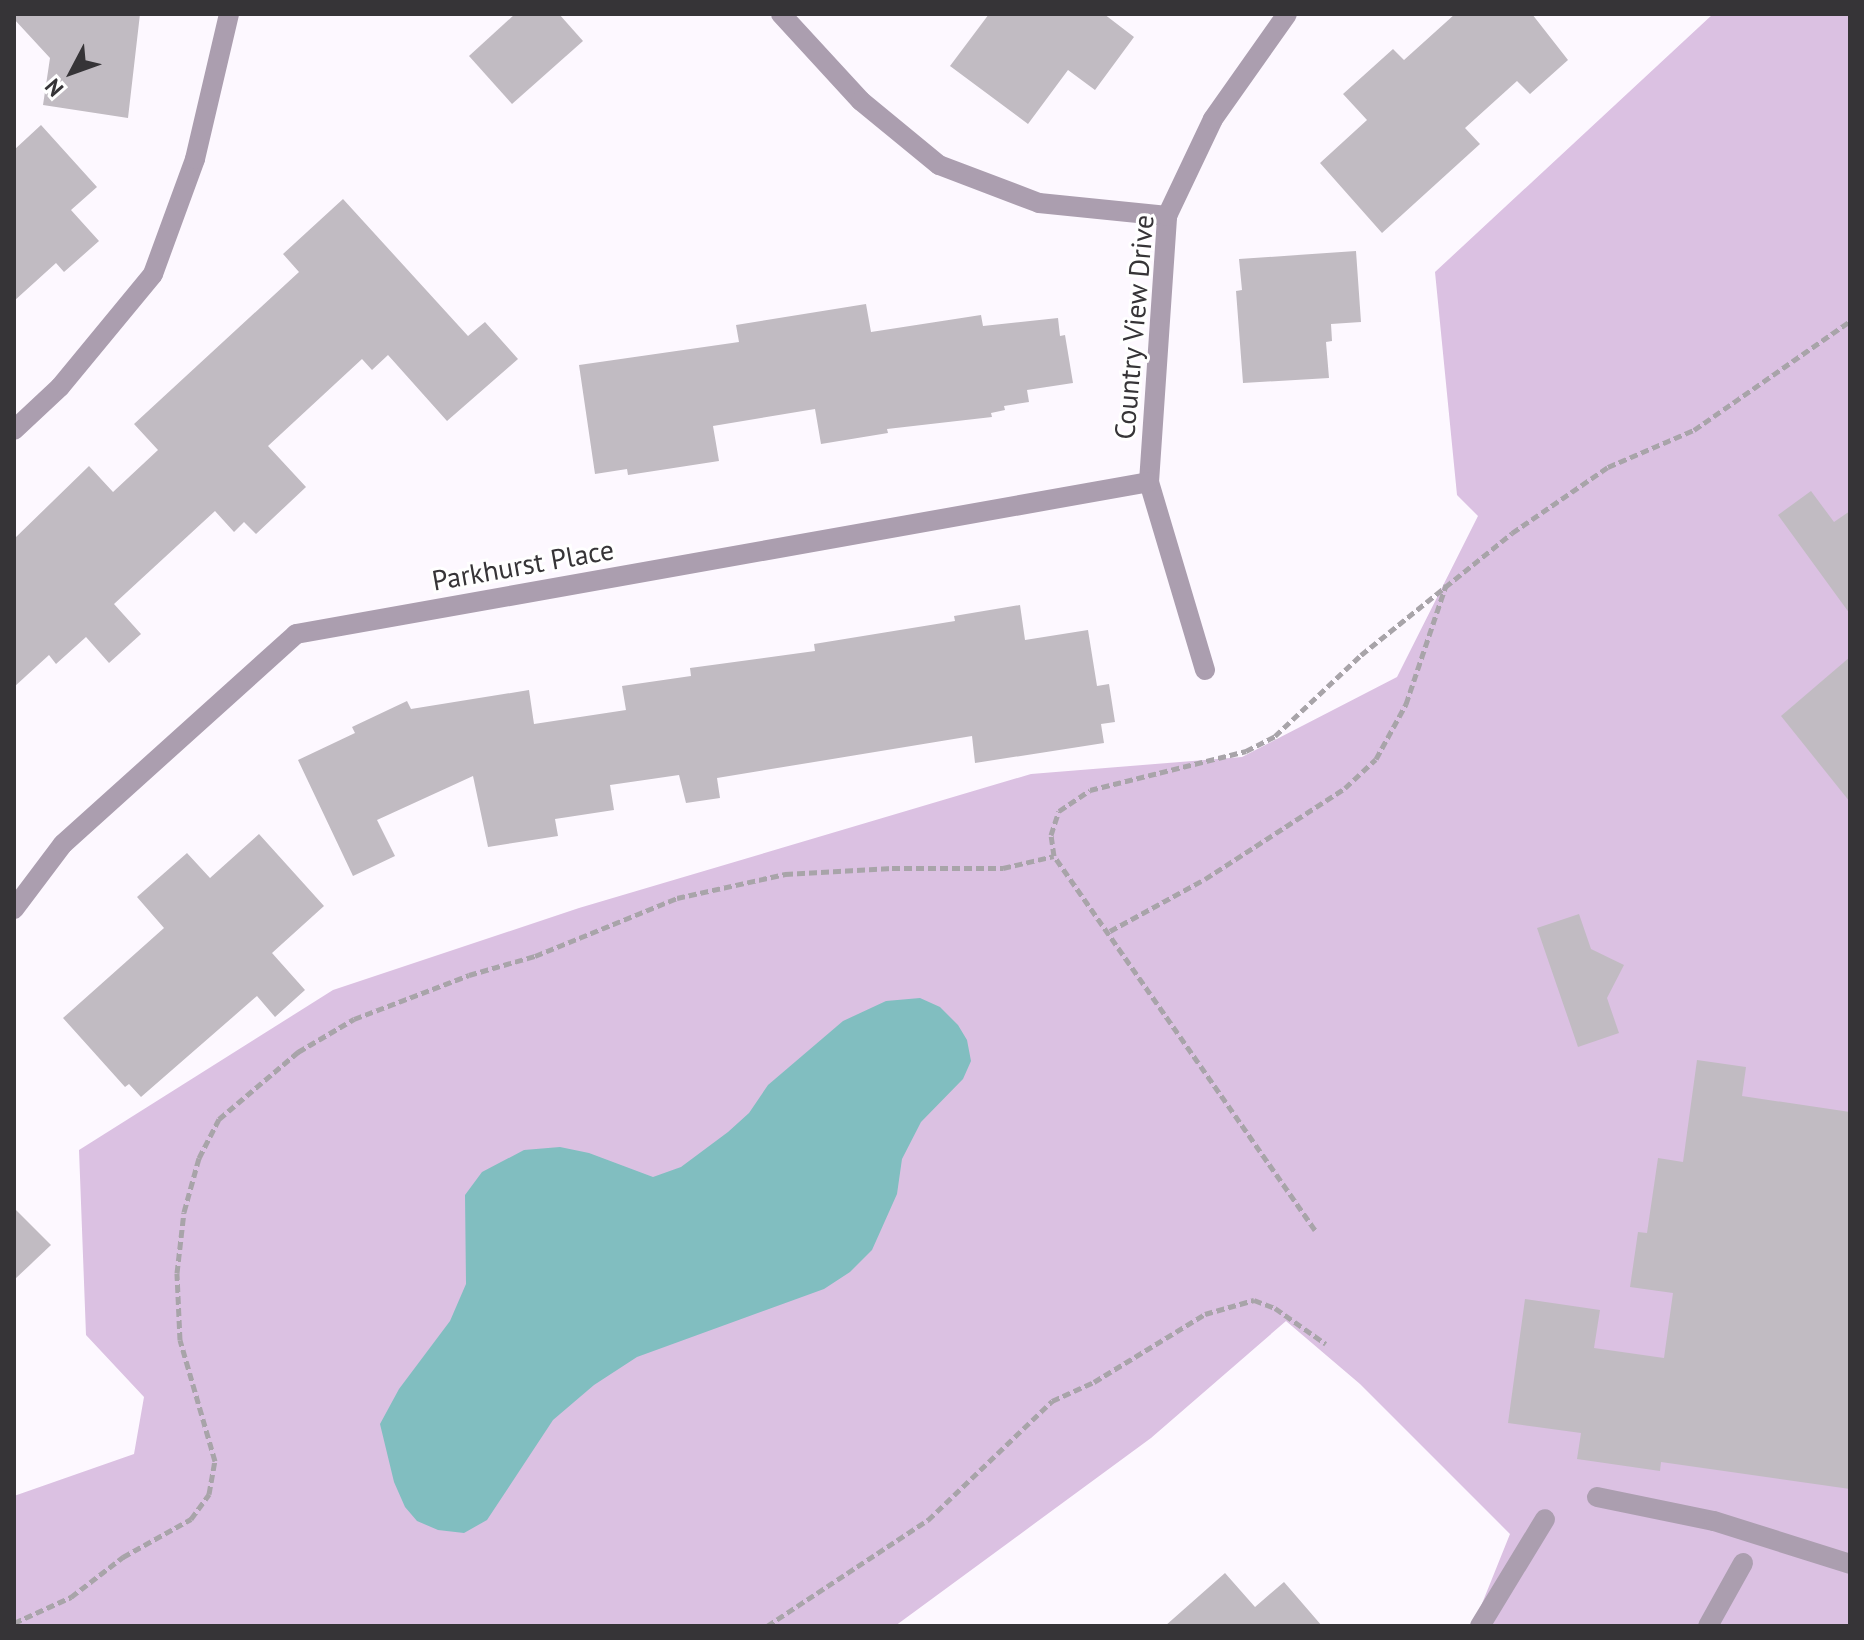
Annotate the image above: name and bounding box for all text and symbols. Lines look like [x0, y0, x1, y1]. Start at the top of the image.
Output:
north arrow [32, 32, 112, 112]
text: N [39, 73, 69, 102]
street label: Country View Drive [1107, 212, 1161, 442]
street label: Parkhurst Place [429, 532, 617, 598]

